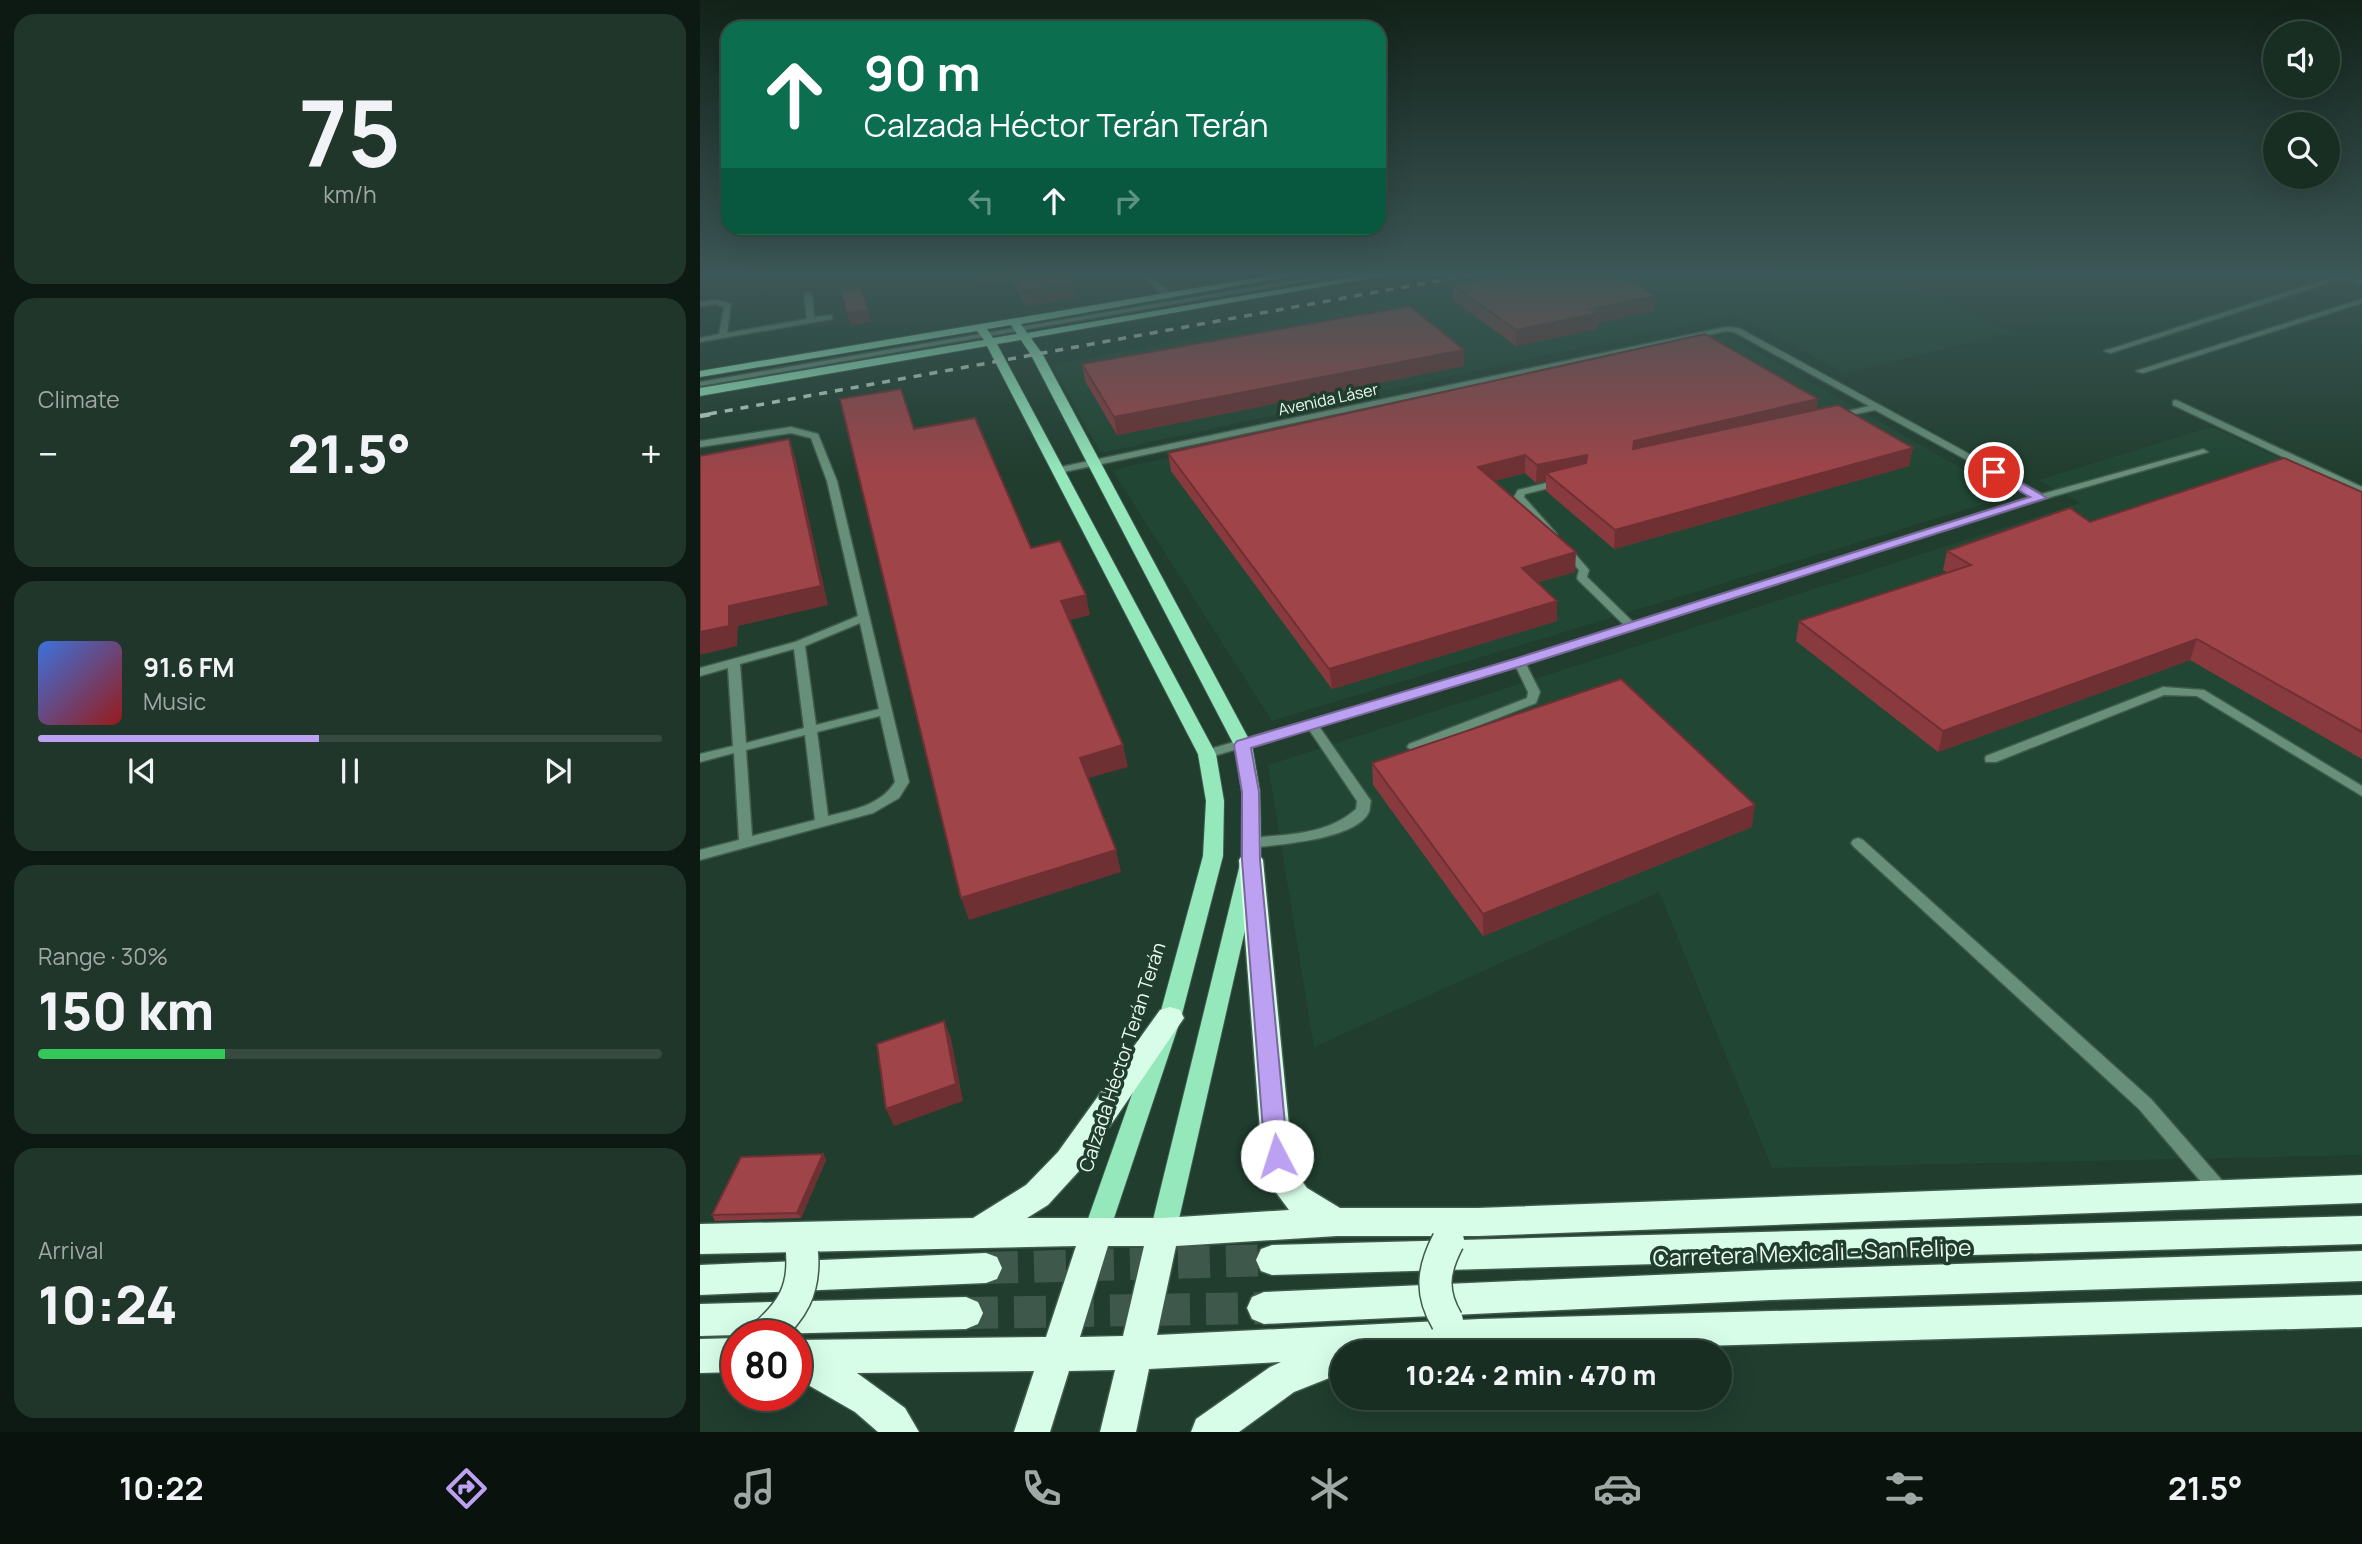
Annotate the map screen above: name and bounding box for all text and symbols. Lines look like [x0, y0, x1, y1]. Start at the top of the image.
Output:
map controls [2263, 21, 2340, 189]
button: sound [2263, 21, 2340, 98]
text: 90 m [864, 39, 981, 106]
icon: ahead [749, 49, 840, 140]
text: 75 [299, 70, 401, 194]
text: Calzada Héctor Terán Terán [864, 103, 1269, 147]
button: search [2263, 112, 2340, 189]
text: km/h [323, 178, 377, 210]
icon: left [962, 182, 1000, 220]
icon: ahead [1035, 182, 1073, 220]
icon: right [1108, 182, 1146, 220]
street label: Avenida Láser [1276, 378, 1380, 420]
text: Climate [38, 383, 120, 415]
text: 21.5° [288, 418, 411, 489]
text: − [38, 427, 59, 479]
text: + [640, 427, 662, 479]
pin [1964, 442, 2024, 502]
icon: arrive [1975, 453, 2013, 491]
text: 91.6 FM [143, 649, 235, 685]
text: Music [143, 685, 206, 717]
icon: previous [123, 752, 161, 790]
icon: pause [331, 752, 369, 790]
icon: next [539, 752, 577, 790]
street label: Calzada Héctor Terán Terán [1073, 939, 1171, 1175]
text: Range · 30% [38, 940, 168, 972]
text: 150 km [38, 975, 214, 1046]
position arrow [1240, 1119, 1314, 1193]
street label: Carretera Mexicali - San Felipe [1652, 1230, 1972, 1274]
text: Arrival [38, 1234, 104, 1266]
text: 10:24 [38, 1269, 178, 1340]
speed limit sign: 80 [721, 1320, 812, 1411]
text: 10:24 · 2 min · 470 m [1406, 1357, 1656, 1393]
icon: directions [442, 1464, 491, 1513]
icon: music [730, 1464, 779, 1513]
icon: phone [1017, 1464, 1066, 1513]
icon: climate [1305, 1464, 1354, 1513]
icon: car [1593, 1464, 1642, 1513]
icon: filters [1880, 1464, 1929, 1513]
text: 10:22 [119, 1466, 203, 1510]
text: 21.5° [2168, 1466, 2243, 1510]

